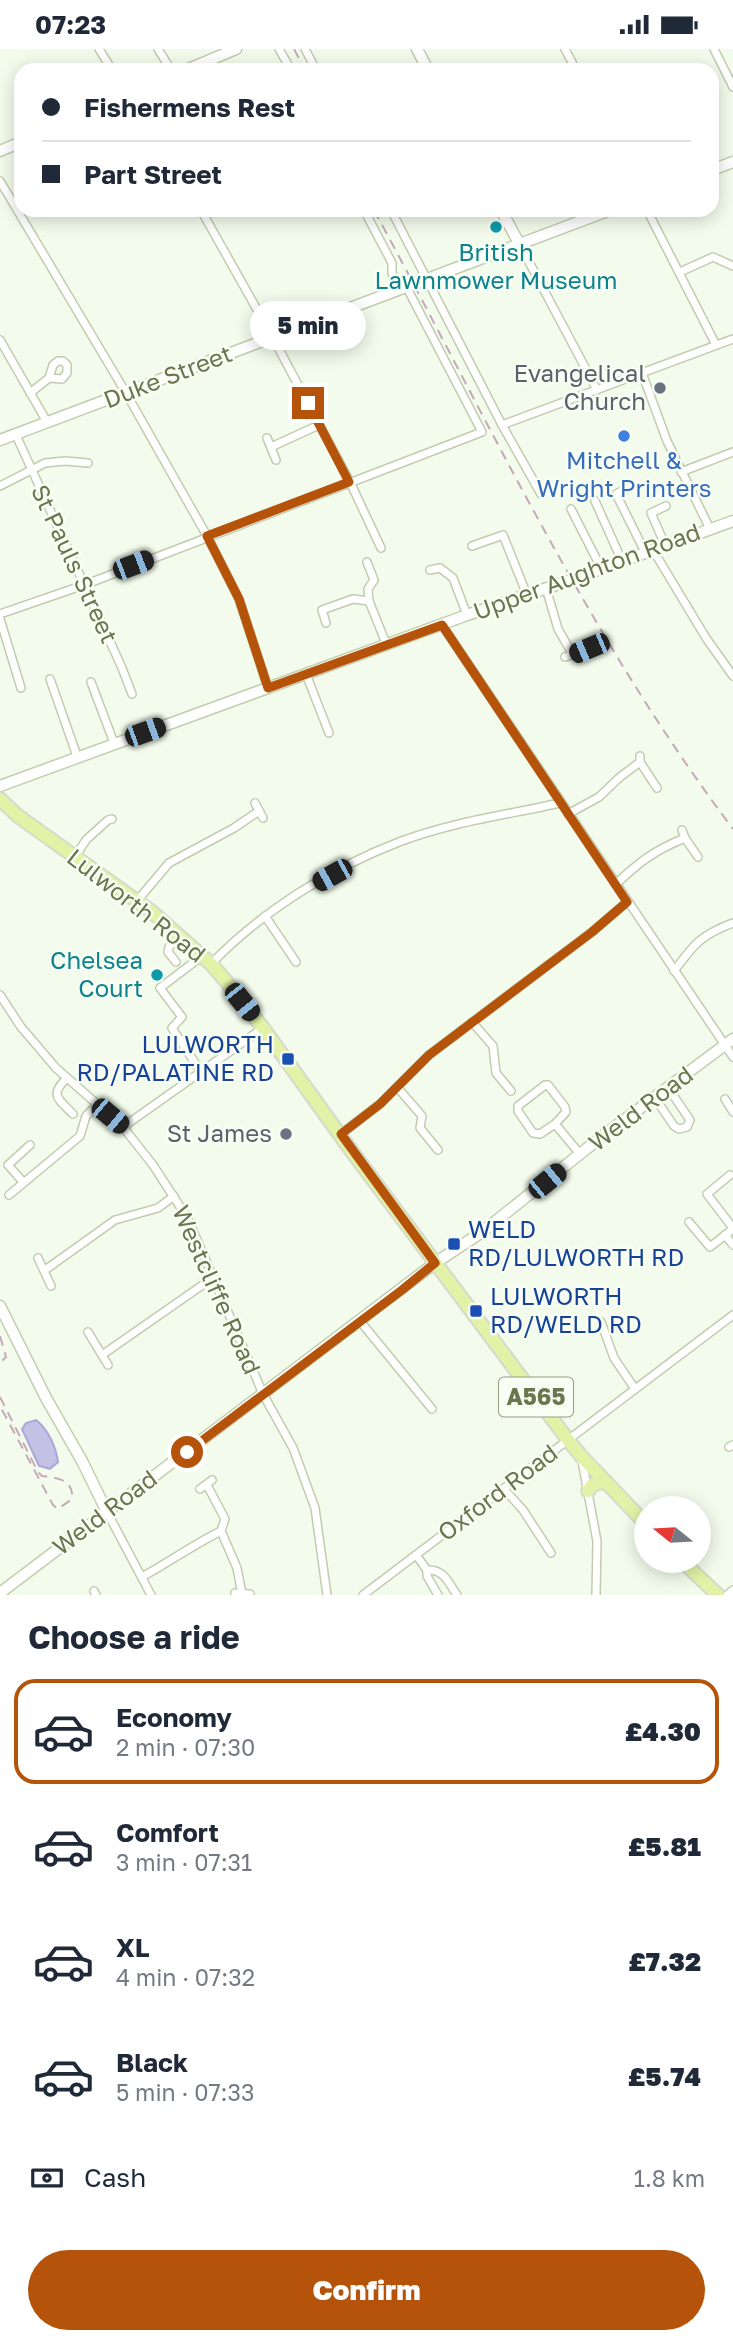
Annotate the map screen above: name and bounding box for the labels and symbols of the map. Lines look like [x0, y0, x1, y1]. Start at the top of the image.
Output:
marker: British Lawnmower Museum [488, 219, 504, 235]
place label: British Lawnmower Museum [375, 237, 617, 294]
callout: 5 min [250, 301, 366, 351]
street label: Duke Street [99, 338, 236, 413]
place label: Evangelical Church [513, 358, 646, 415]
marker: Evangelical Church [652, 380, 668, 396]
route end [292, 387, 324, 419]
marker: Mitchell & Wright Printers [616, 428, 632, 444]
place label: Mitchell & Wright Printers [537, 445, 711, 502]
street label: St Pauls Street [26, 480, 125, 647]
street label: Upper Aughton Road [469, 516, 704, 625]
car [110, 548, 157, 582]
car [566, 630, 613, 666]
car [122, 715, 169, 749]
street label: Lulworth Road [62, 842, 212, 968]
car [309, 856, 356, 894]
place label: Chelsea Court [50, 945, 143, 1002]
marker: Chelsea Court [149, 967, 165, 983]
car [221, 979, 264, 1025]
place label: LULWORTH RD/PALATINE RD [77, 1029, 274, 1086]
marker: LULWORTH RD/PALATINE RD [280, 1051, 296, 1067]
street label: Weld Road [582, 1059, 698, 1156]
car [88, 1094, 133, 1138]
place label: St James [167, 1118, 272, 1147]
marker: St James [278, 1126, 294, 1142]
car [525, 1160, 570, 1202]
street label: Westcliffe Road [167, 1200, 268, 1378]
place label: WELD RD/LULWORTH RD [468, 1214, 684, 1271]
marker: WELD RD/LULWORTH RD [446, 1236, 462, 1252]
place label: LULWORTH RD/WELD RD [490, 1281, 642, 1338]
marker: LULWORTH RD/WELD RD [468, 1303, 484, 1319]
road number: A565 [499, 1378, 573, 1417]
route start [171, 1436, 203, 1468]
street label: Oxford Road [432, 1437, 563, 1546]
street label: Weld Road [46, 1463, 162, 1560]
north arrow [634, 1496, 710, 1573]

